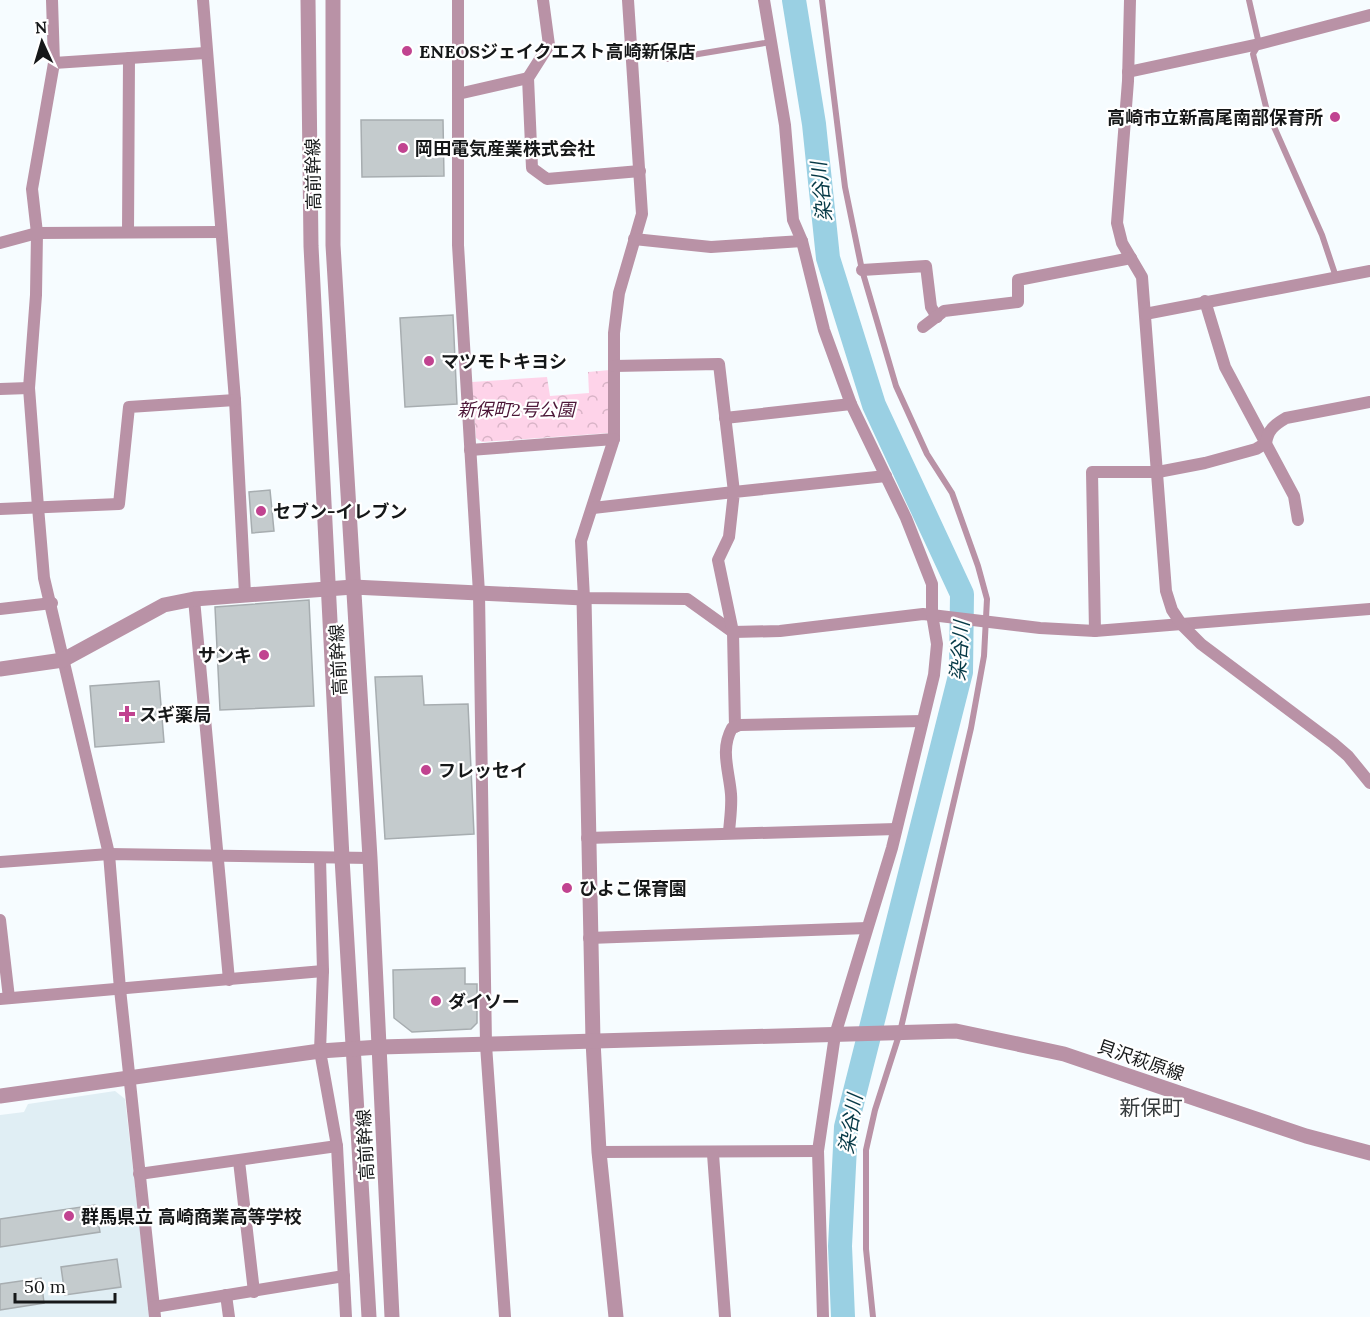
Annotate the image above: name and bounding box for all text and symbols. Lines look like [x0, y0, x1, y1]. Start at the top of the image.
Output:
north arrow [12, 12, 72, 72]
text: N [34, 17, 48, 37]
place label: ENEOSジェイクエスト高崎新保店 [419, 40, 696, 63]
marker: ENEOSジェイクエスト高崎新保店 [400, 44, 414, 58]
place label: 高崎市立新高尾南部保育所 [1107, 106, 1323, 129]
marker: 高崎市立新高尾南部保育所 [1328, 110, 1342, 124]
place label: 岡田電気産業株式会社 [415, 137, 595, 160]
street label: 高前幹線 [301, 138, 325, 210]
marker: 岡田電気産業株式会社 [396, 141, 410, 155]
water label: 染谷川 [805, 159, 837, 223]
place label: マツモトキヨシ [441, 350, 567, 373]
marker: マツモトキヨシ [422, 354, 436, 368]
park label: 新保町2号公園 [457, 398, 578, 421]
place label: セブン-イレブン [273, 500, 407, 523]
marker: セブン-イレブン [254, 504, 268, 518]
water label: 染谷川 [944, 618, 974, 682]
street label: 高前幹線 [325, 623, 351, 697]
place label: サンキ [198, 644, 252, 667]
marker: サンキ [257, 648, 271, 662]
place label: スギ薬局 [139, 703, 211, 726]
marker: スギ薬局 [120, 707, 134, 721]
place label: フレッセイ [438, 759, 528, 782]
marker: フレッセイ [419, 763, 433, 777]
place label: ひよこ保育園 [579, 877, 687, 900]
marker: ひよこ保育園 [560, 881, 574, 895]
place label: ダイソー [448, 990, 520, 1013]
marker: ダイソー [429, 994, 443, 1008]
street label: 貝沢萩原線 [1095, 1034, 1187, 1086]
water label: 染谷川 [833, 1090, 867, 1156]
district label: 新保町 [1120, 1094, 1183, 1121]
street label: 高前幹線 [352, 1108, 378, 1182]
place label: 群馬県立 高崎商業高等学校 [81, 1205, 302, 1228]
marker: 群馬県立 高崎商業高等学校 [62, 1209, 76, 1223]
scale bar [15, 1266, 116, 1304]
text: 50 m [24, 1275, 66, 1298]

